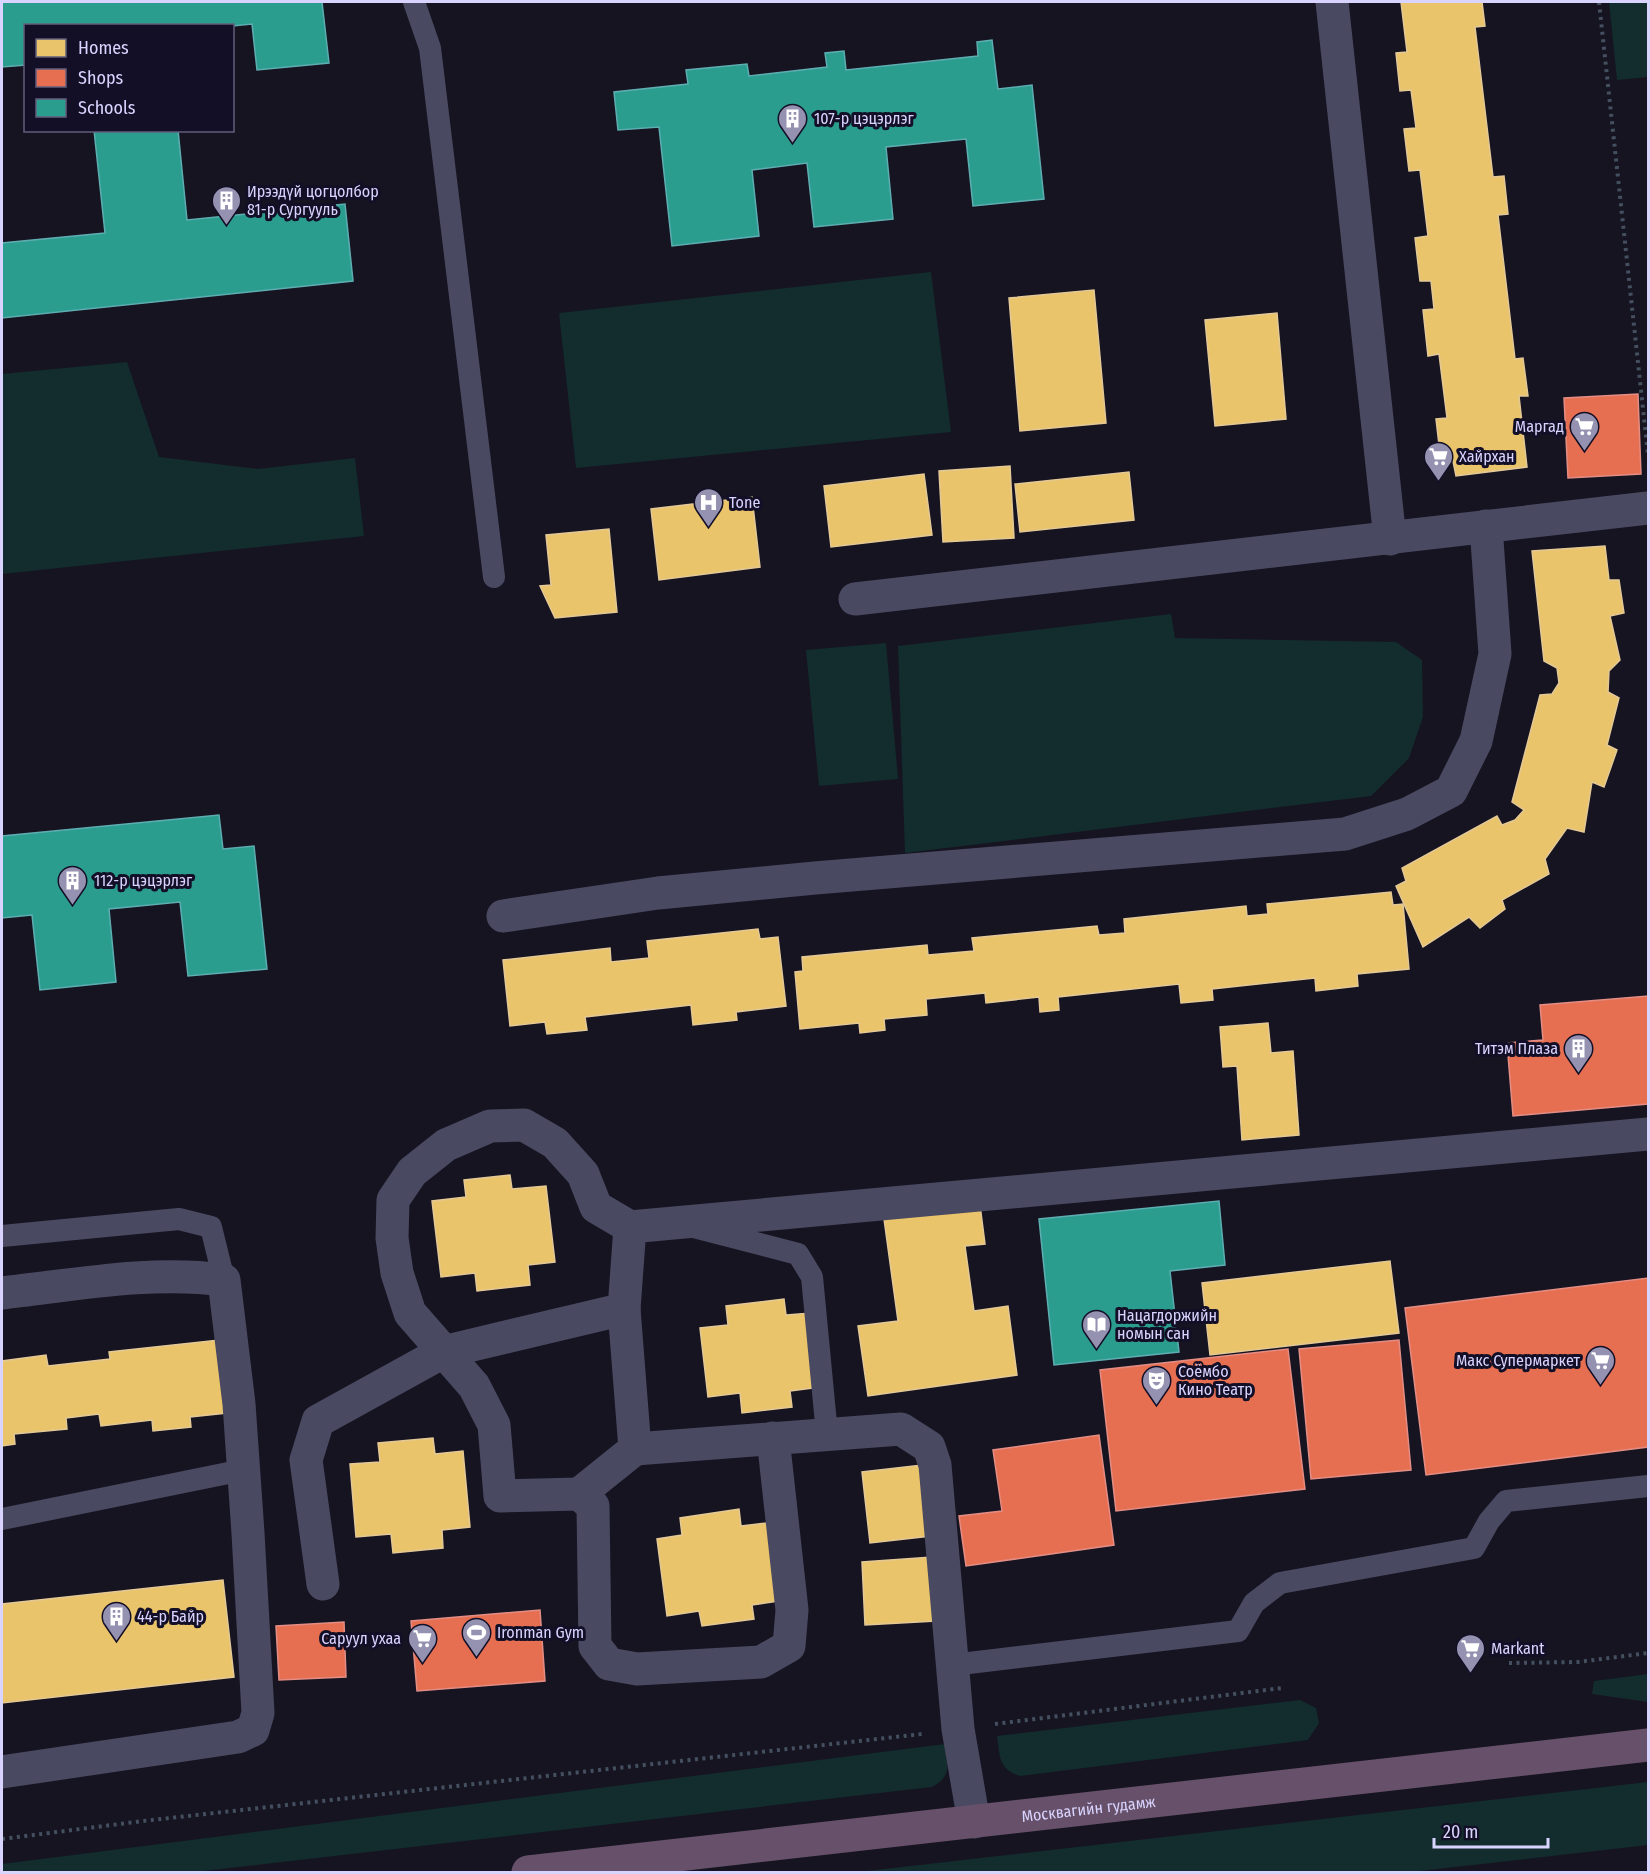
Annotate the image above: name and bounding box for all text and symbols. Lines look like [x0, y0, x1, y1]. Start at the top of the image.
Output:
legend [24, 24, 234, 132]
text: Homes [78, 37, 129, 59]
text: Shops [78, 67, 123, 89]
text: Schools [78, 97, 136, 119]
building icon: 107-р цэцэрлэг [777, 102, 809, 144]
place label: 107-р цэцэрлэг [814, 109, 914, 128]
place label: Ирээдүй цогцолбор 81-р Сургууль [247, 182, 379, 219]
building icon: Ирээдүй цогцолбор 81-р Сургууль [210, 184, 242, 226]
supermarket icon: Маргад [1569, 410, 1601, 452]
place label: Маргад [1515, 417, 1564, 436]
supermarket icon: Хайрхан [1422, 440, 1454, 482]
place label: Хайрхан [1459, 447, 1515, 466]
hospital icon: Tone [692, 486, 724, 528]
place label: Tone [729, 493, 760, 512]
building icon: 112-р цэцэрлэг [57, 864, 89, 906]
place label: 112-р цэцэрлэг [94, 871, 193, 890]
building icon: Титэм Плаза [1563, 1032, 1595, 1074]
place label: Титэм Плаза [1475, 1039, 1558, 1058]
place label: Нацагдоржийн номын сан [1117, 1306, 1217, 1343]
library icon: Нацагдоржийн номын сан [1080, 1308, 1112, 1350]
supermarket icon: Макс Супермаркет [1585, 1344, 1617, 1386]
place label: Макс Супермаркет [1456, 1351, 1580, 1370]
place label: Соёмбо Кино Театр [1178, 1362, 1253, 1399]
theatre icon: Соёмбо Кино Театр [1141, 1364, 1173, 1406]
building icon: 44-р Байр [100, 1600, 132, 1642]
place label: 44-р Байр [137, 1607, 204, 1626]
sports icon: Ironman Gym [460, 1616, 492, 1658]
supermarket icon: Саруул ухаа [406, 1622, 438, 1664]
place label: Ironman Gym [497, 1623, 584, 1642]
place label: Саруул ухаа [321, 1629, 401, 1648]
supermarket icon: Markant [1454, 1632, 1486, 1674]
place label: Markant [1491, 1639, 1545, 1658]
street label: Москвагийн гудамж [1020, 1791, 1157, 1825]
scale bar [1434, 1811, 1548, 1849]
text: 20 m [1443, 1821, 1478, 1843]

